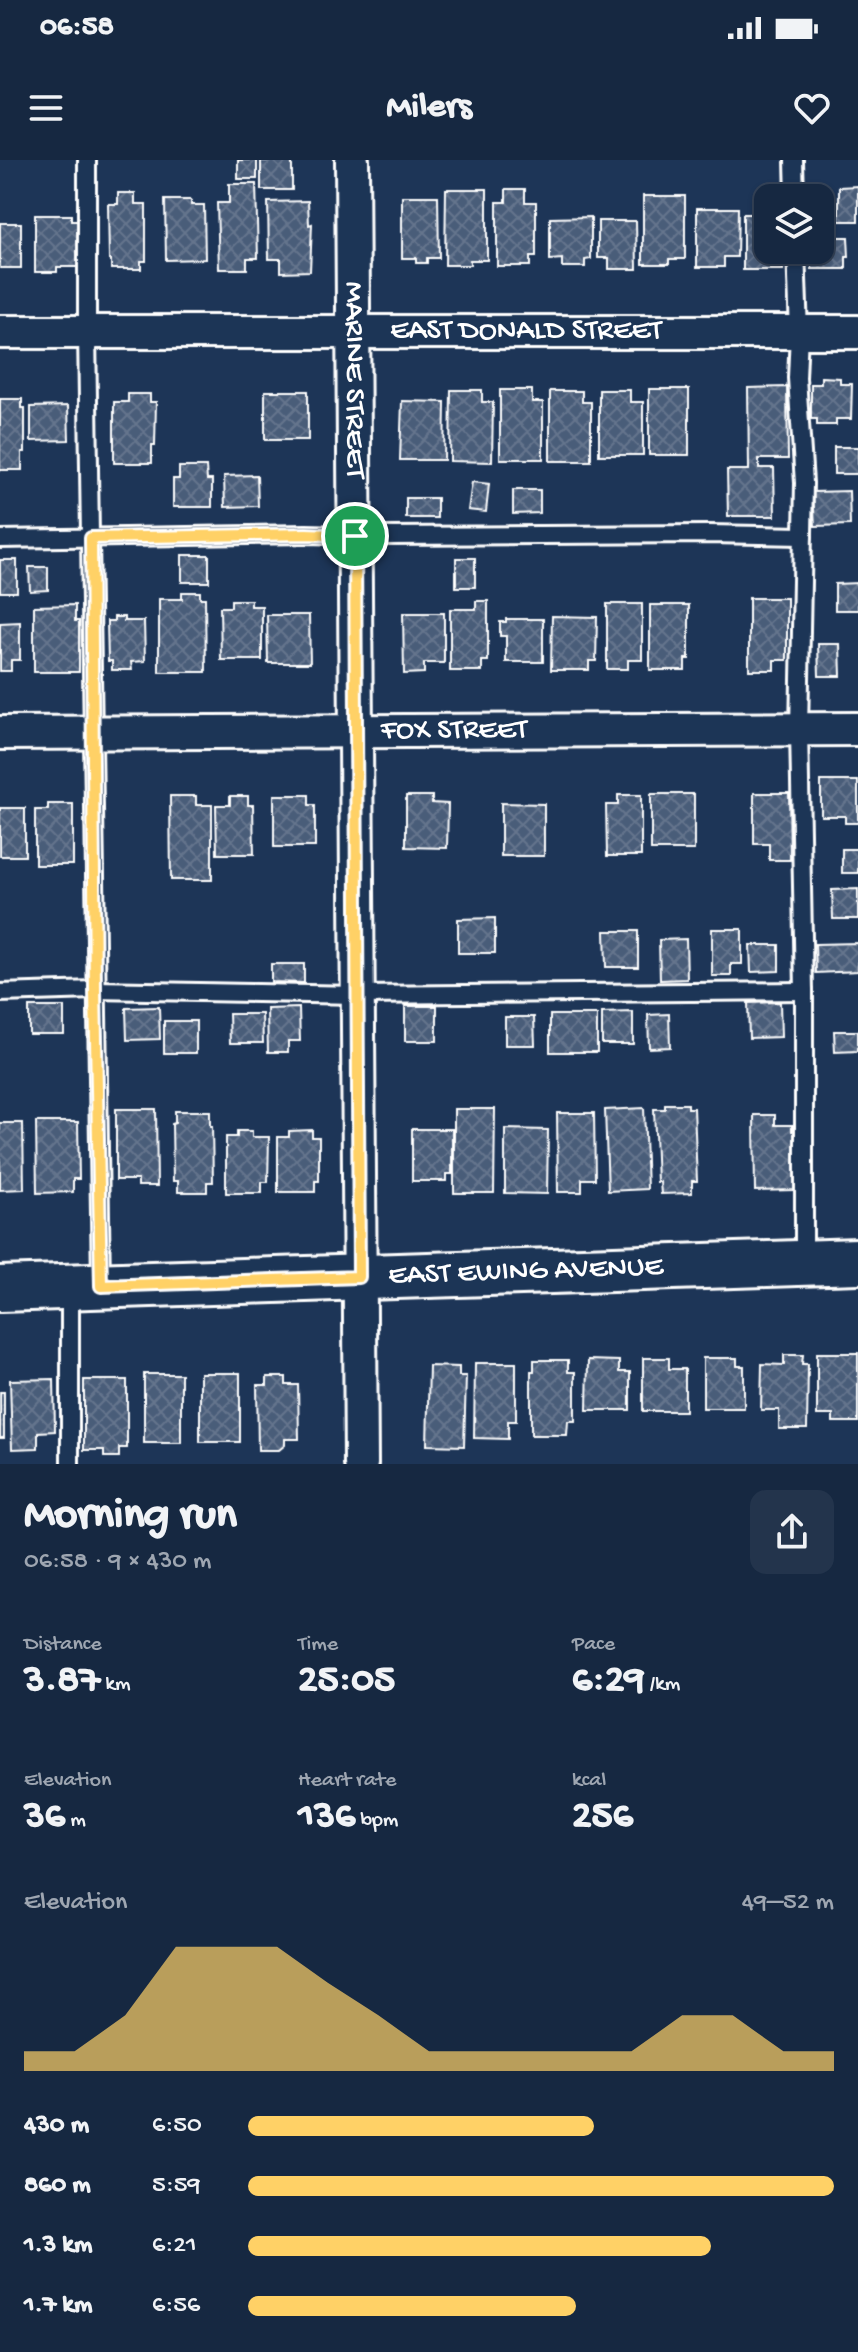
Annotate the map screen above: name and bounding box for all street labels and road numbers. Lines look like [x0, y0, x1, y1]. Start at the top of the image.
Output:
street label: MARINE STREET [335, 281, 372, 480]
street label: EAST DONALD STREET [390, 315, 663, 350]
street label: FOX STREET [380, 713, 529, 749]
street label: EAST EWING AVENUE [388, 1250, 665, 1294]

